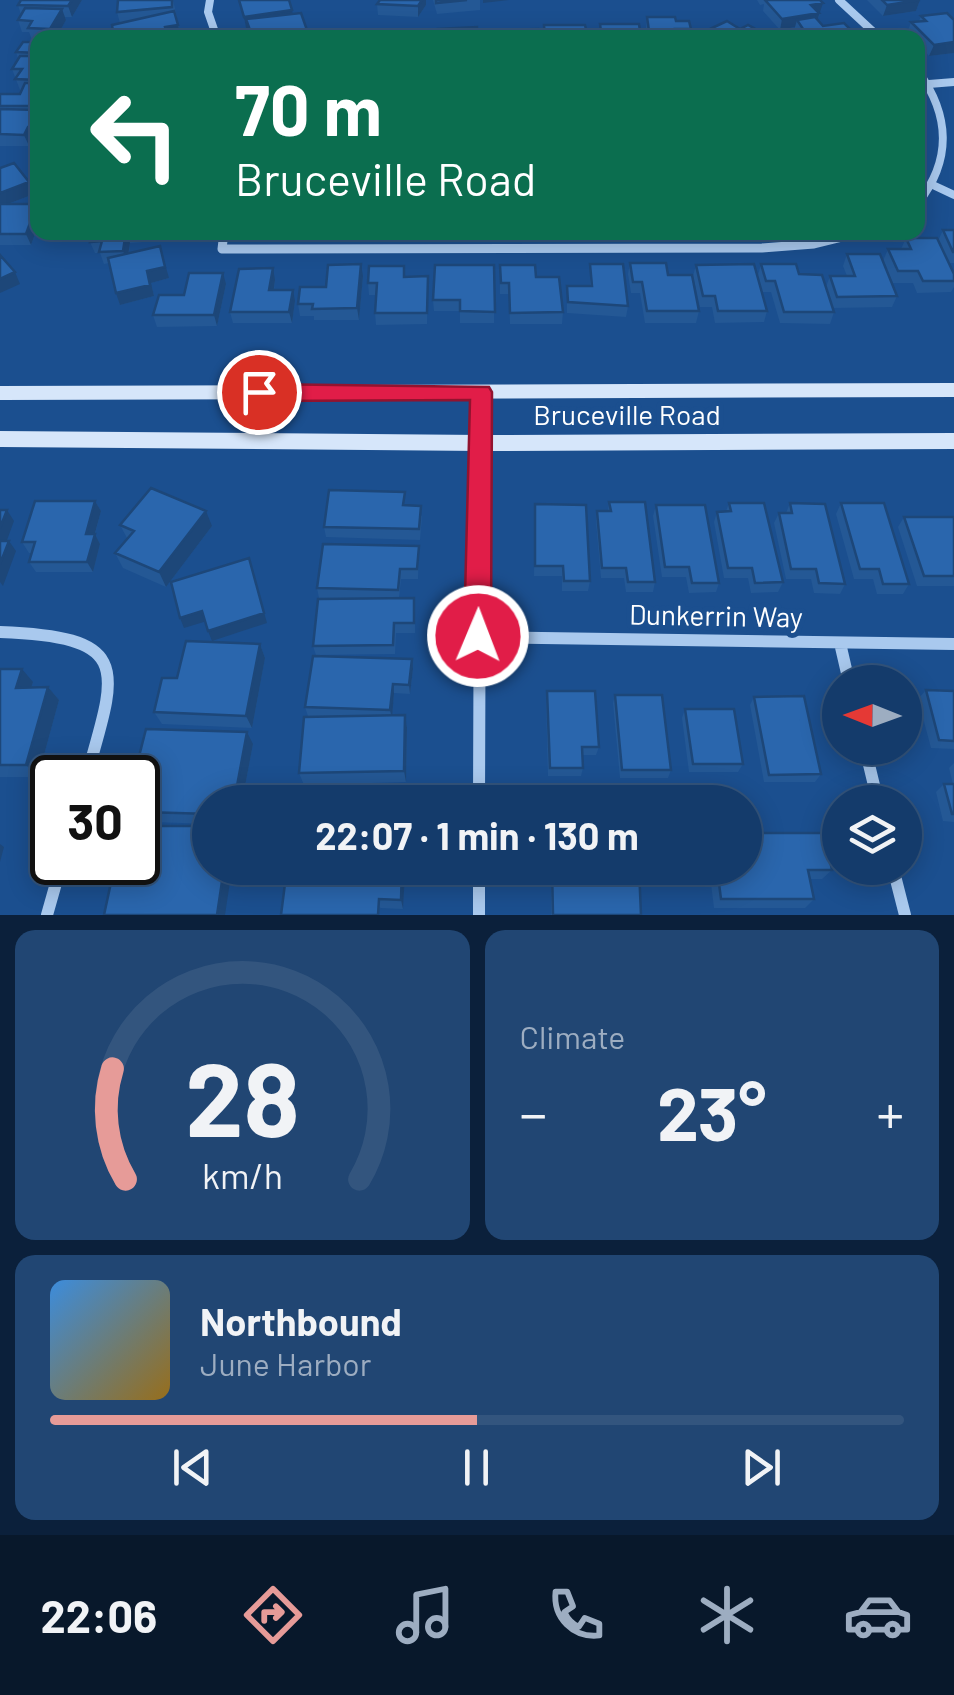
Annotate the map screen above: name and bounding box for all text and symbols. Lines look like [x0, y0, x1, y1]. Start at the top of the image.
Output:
text: 70 m [235, 66, 382, 150]
icon: left [70, 70, 200, 200]
text: Bruceville Road [235, 151, 536, 205]
pin [217, 350, 302, 435]
icon: arrive [232, 365, 287, 420]
street label: Bruceville Road [533, 397, 721, 431]
position arrow [426, 584, 530, 688]
street label: Dunkerrin Way [629, 596, 803, 634]
north arrow [822, 665, 922, 765]
map controls [822, 665, 922, 885]
speed limit sign: 30 [30, 755, 160, 885]
button: layers [822, 785, 922, 885]
text: 22:07 · 1 min · 130 m [315, 812, 639, 858]
text: Climate [520, 1017, 625, 1055]
text: 28 [185, 1033, 300, 1158]
text: 23° [657, 1066, 767, 1156]
text: − [520, 1079, 547, 1145]
text: + [876, 1079, 904, 1145]
text: km/h [202, 1153, 283, 1196]
text: Northbound [200, 1298, 402, 1344]
text: June Harbor [200, 1344, 371, 1382]
icon: previous [165, 1440, 220, 1495]
icon: pause [449, 1440, 504, 1495]
icon: next [734, 1440, 789, 1495]
icon: directions [238, 1580, 308, 1650]
icon: music [390, 1580, 460, 1650]
icon: phone [541, 1580, 611, 1650]
icon: climate [692, 1580, 762, 1650]
icon: car [843, 1580, 913, 1650]
text: 22:06 [41, 1588, 157, 1642]

